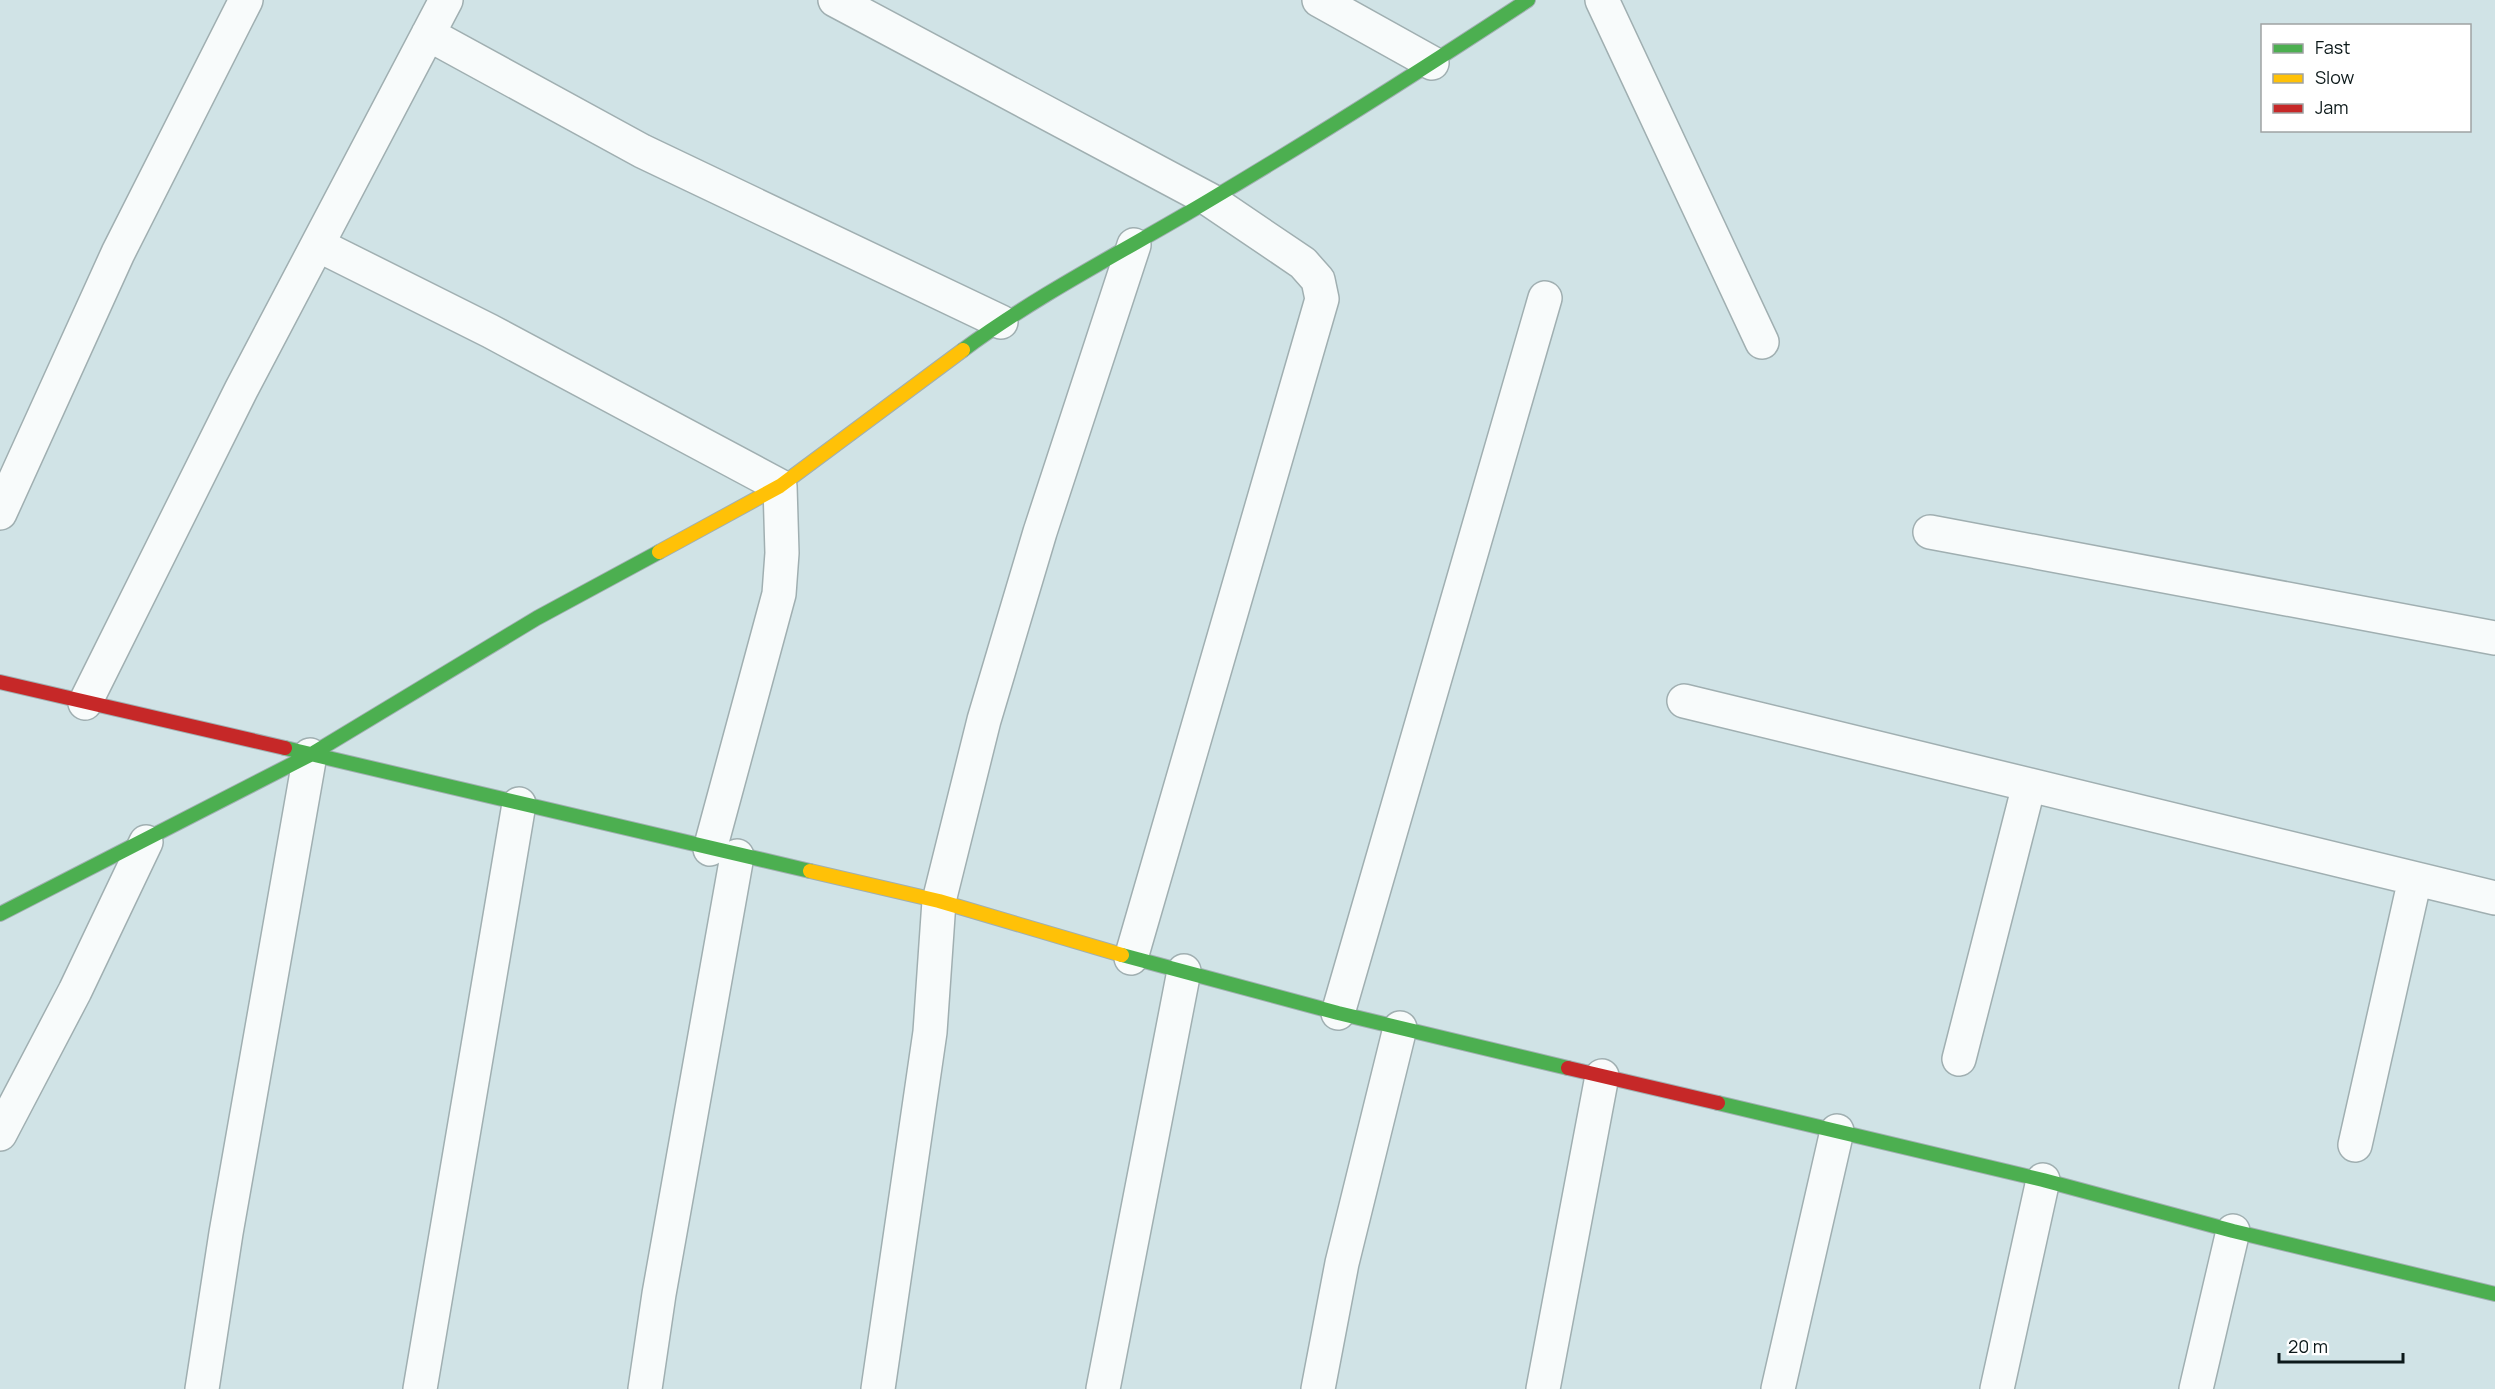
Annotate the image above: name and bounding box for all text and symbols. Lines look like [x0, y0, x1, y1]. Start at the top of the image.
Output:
legend [2261, 24, 2471, 132]
text: Fast [2315, 35, 2350, 59]
text: Slow [2315, 65, 2355, 89]
text: Jam [2315, 95, 2349, 119]
scale bar [2279, 1326, 2404, 1364]
text: 20 m [2288, 1334, 2328, 1358]

